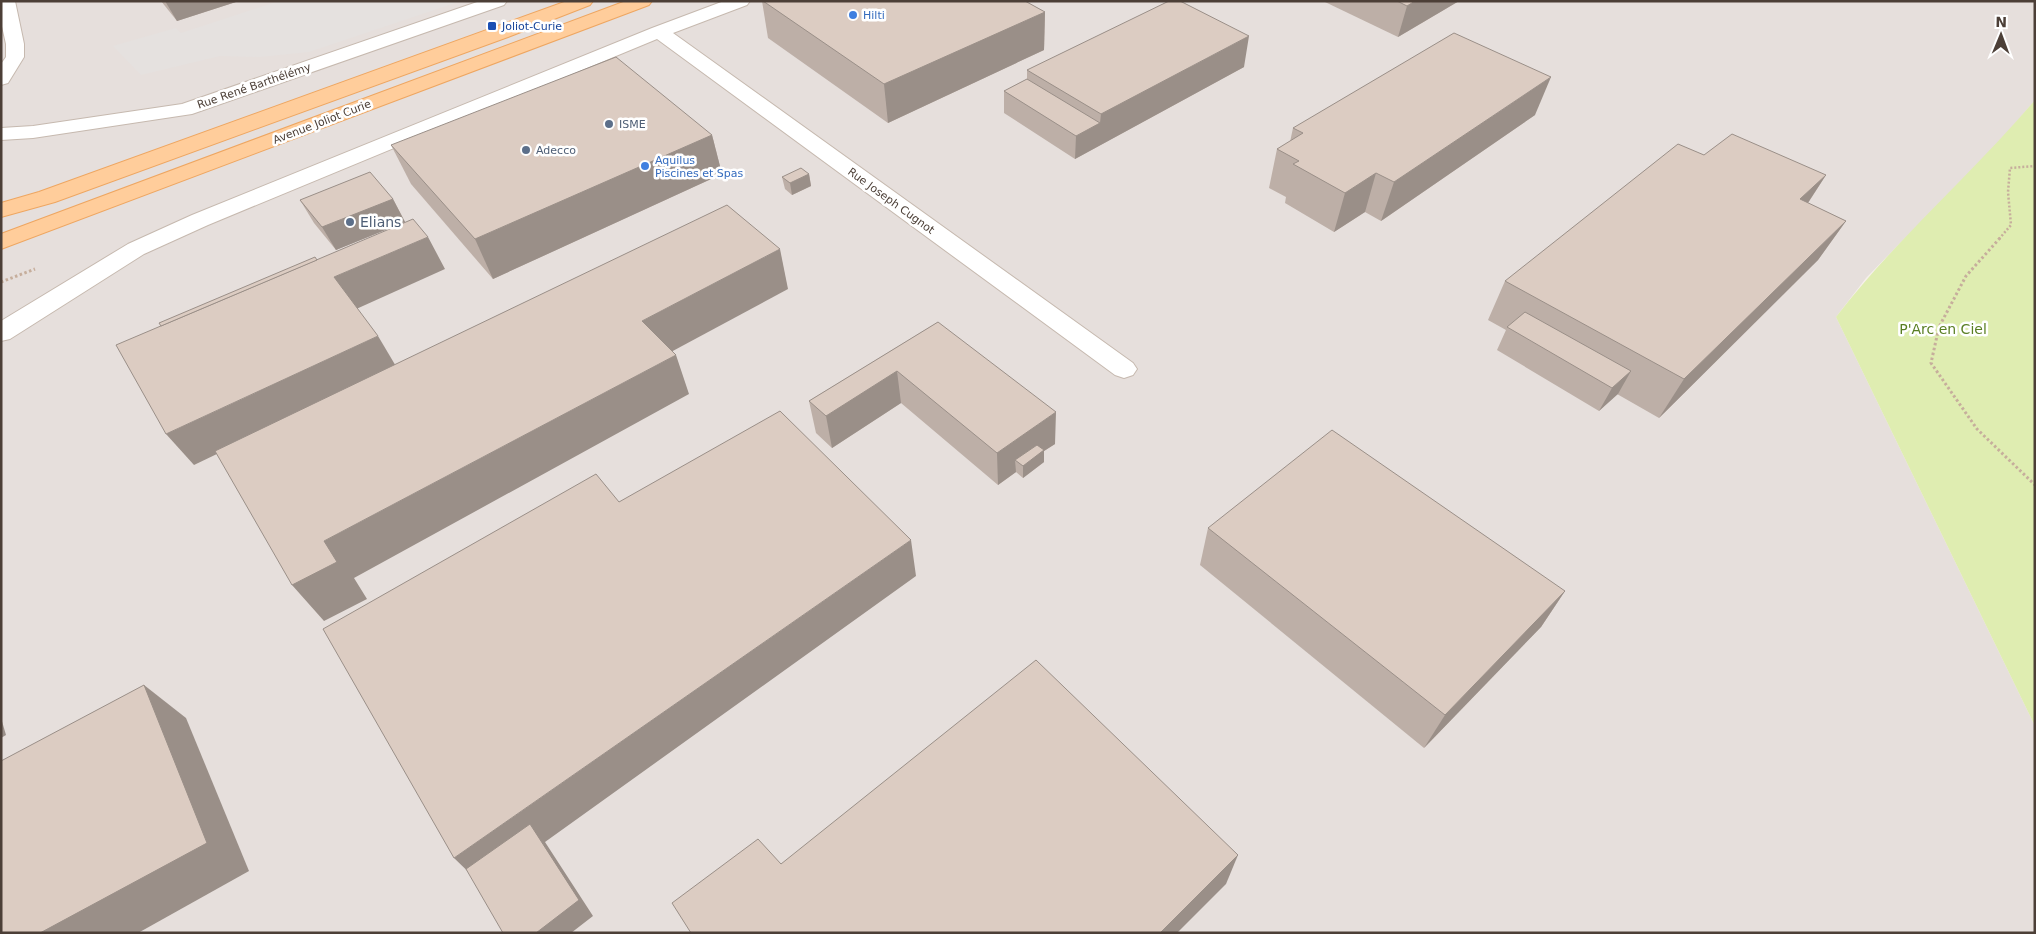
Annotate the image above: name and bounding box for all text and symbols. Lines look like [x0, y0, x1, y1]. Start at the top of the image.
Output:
marker: Hilti [847, 9, 859, 21]
place label: Hilti [863, 9, 885, 22]
north arrow [1976, 10, 2026, 60]
text: N [1995, 14, 2007, 30]
marker: Joliot-Curie [486, 20, 498, 32]
place label: Joliot-Curie [501, 20, 562, 33]
street label: Rue René Barthélémy [195, 60, 313, 112]
street label: Avenue Joliot Curie [271, 97, 373, 147]
marker: ISME [603, 118, 615, 130]
place label: ISME [619, 118, 646, 131]
marker: Adecco [520, 144, 532, 156]
place label: Adecco [536, 144, 576, 157]
place label: Aquilus Piscines et Spas [655, 154, 744, 180]
marker: Aquilus Piscines et Spas [639, 160, 651, 172]
street label: Rue Joseph Cugnot [845, 165, 937, 237]
place label: Elians [360, 214, 401, 230]
marker: Elians [344, 216, 356, 228]
park label: P'Arc en Ciel [1899, 321, 1987, 337]

